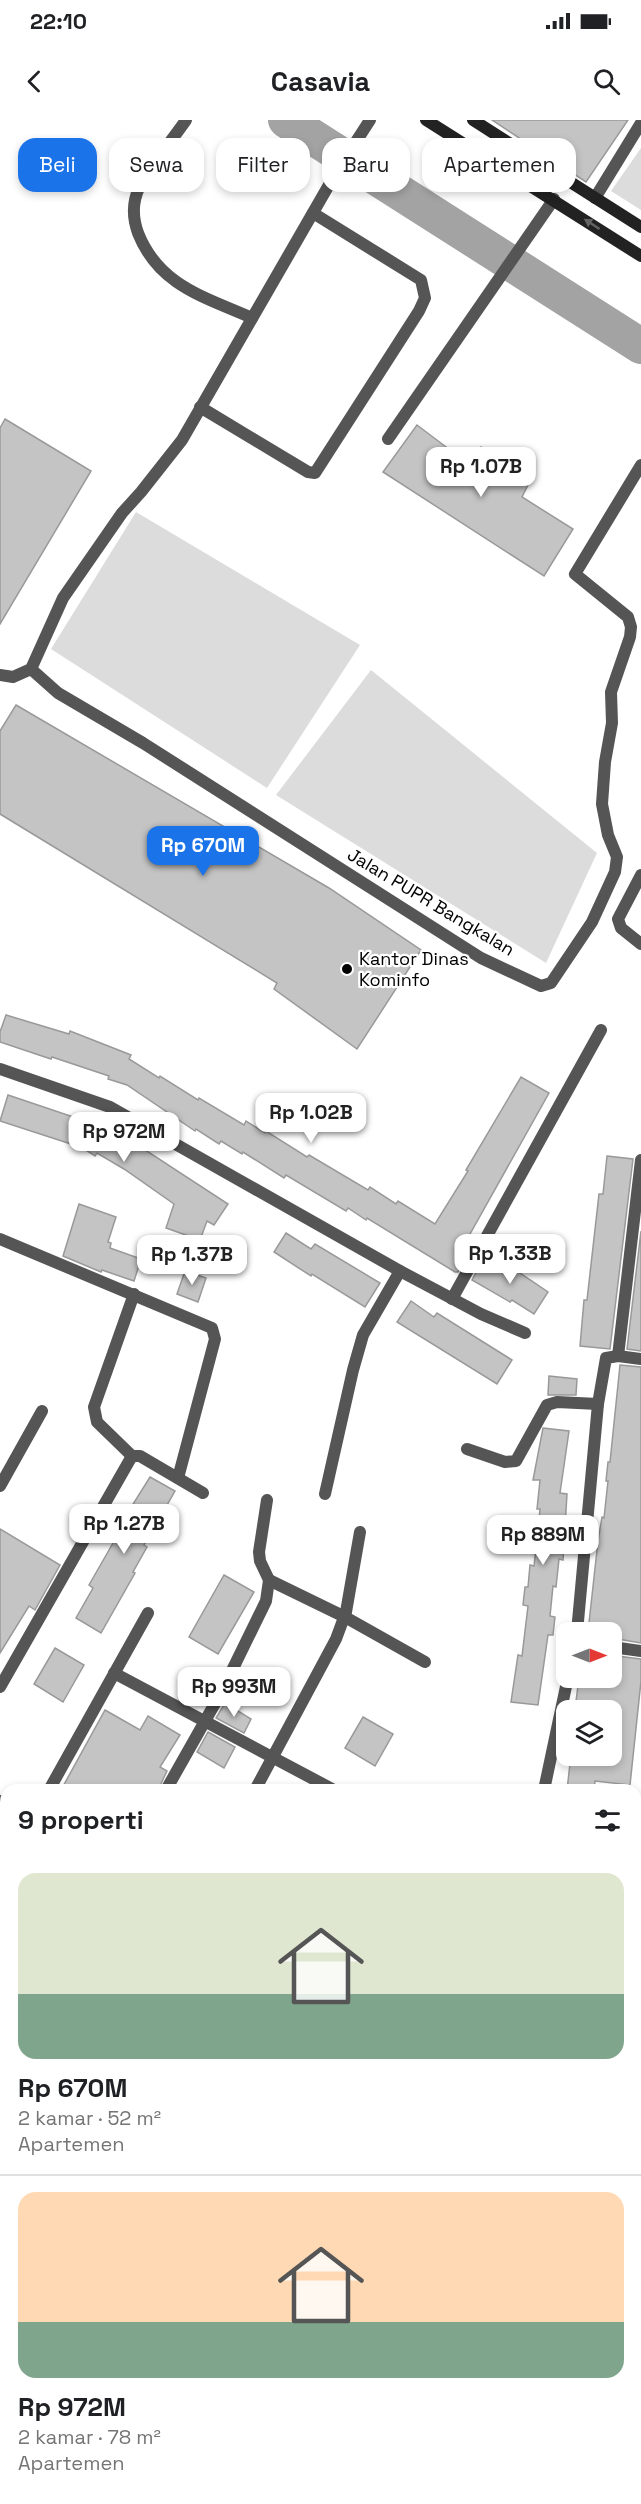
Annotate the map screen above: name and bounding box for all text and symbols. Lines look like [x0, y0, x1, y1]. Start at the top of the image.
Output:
text: 22:10 [30, 7, 87, 35]
text: Casavia [271, 64, 370, 99]
icon: back [18, 65, 51, 98]
icon: search [590, 65, 623, 98]
chip: Beli [18, 138, 97, 192]
chip: Sewa [109, 138, 204, 192]
chip: Filter [216, 138, 310, 192]
chip: Baru [322, 138, 410, 192]
chip: Apartemen [422, 138, 576, 192]
one-way arrow [584, 219, 600, 230]
pin: Rp 1.07B [419, 447, 543, 498]
text: Rp 1.07B [440, 453, 522, 479]
pin: Rp 670M [148, 826, 258, 877]
text: Rp 670M [161, 832, 245, 858]
street label: Jalan PUPR Bangkalan [343, 843, 519, 961]
place label: Kantor Dinas Kominfo [359, 947, 469, 991]
marker: Kantor Dinas Kominfo [340, 962, 354, 976]
pin: Rp 1.02B [249, 1093, 373, 1144]
text: Rp 1.02B [269, 1099, 353, 1125]
pin: Rp 972M [69, 1112, 179, 1163]
text: Rp 972M [83, 1118, 165, 1144]
pin: Rp 1.33B [448, 1234, 572, 1285]
pin: Rp 1.37B [130, 1235, 254, 1286]
text: Rp 1.33B [468, 1240, 552, 1266]
text: Rp 1.37B [151, 1241, 233, 1267]
pin: Rp 1.27B [62, 1504, 186, 1555]
text: Rp 1.27B [83, 1510, 165, 1536]
pin: Rp 889M [488, 1515, 598, 1566]
text: Rp 889M [501, 1521, 585, 1547]
north arrow [556, 1622, 622, 1688]
map controls [556, 1622, 622, 1766]
pin: Rp 993M [179, 1667, 289, 1718]
text: Rp 993M [192, 1673, 277, 1699]
button: layers [556, 1700, 622, 1766]
text: 9 properti [18, 1803, 144, 1837]
icon: filters [591, 1804, 624, 1837]
icon: home [267, 1912, 375, 2020]
text: Rp 670M [18, 2071, 127, 2105]
text: 2 kamar · 52 m² [18, 2105, 161, 2131]
text: Apartemen [18, 2131, 125, 2157]
icon: home [267, 2231, 375, 2339]
text: Rp 972M [18, 2390, 126, 2424]
text: 2 kamar · 78 m² [18, 2424, 161, 2450]
text: Apartemen [18, 2450, 125, 2476]

